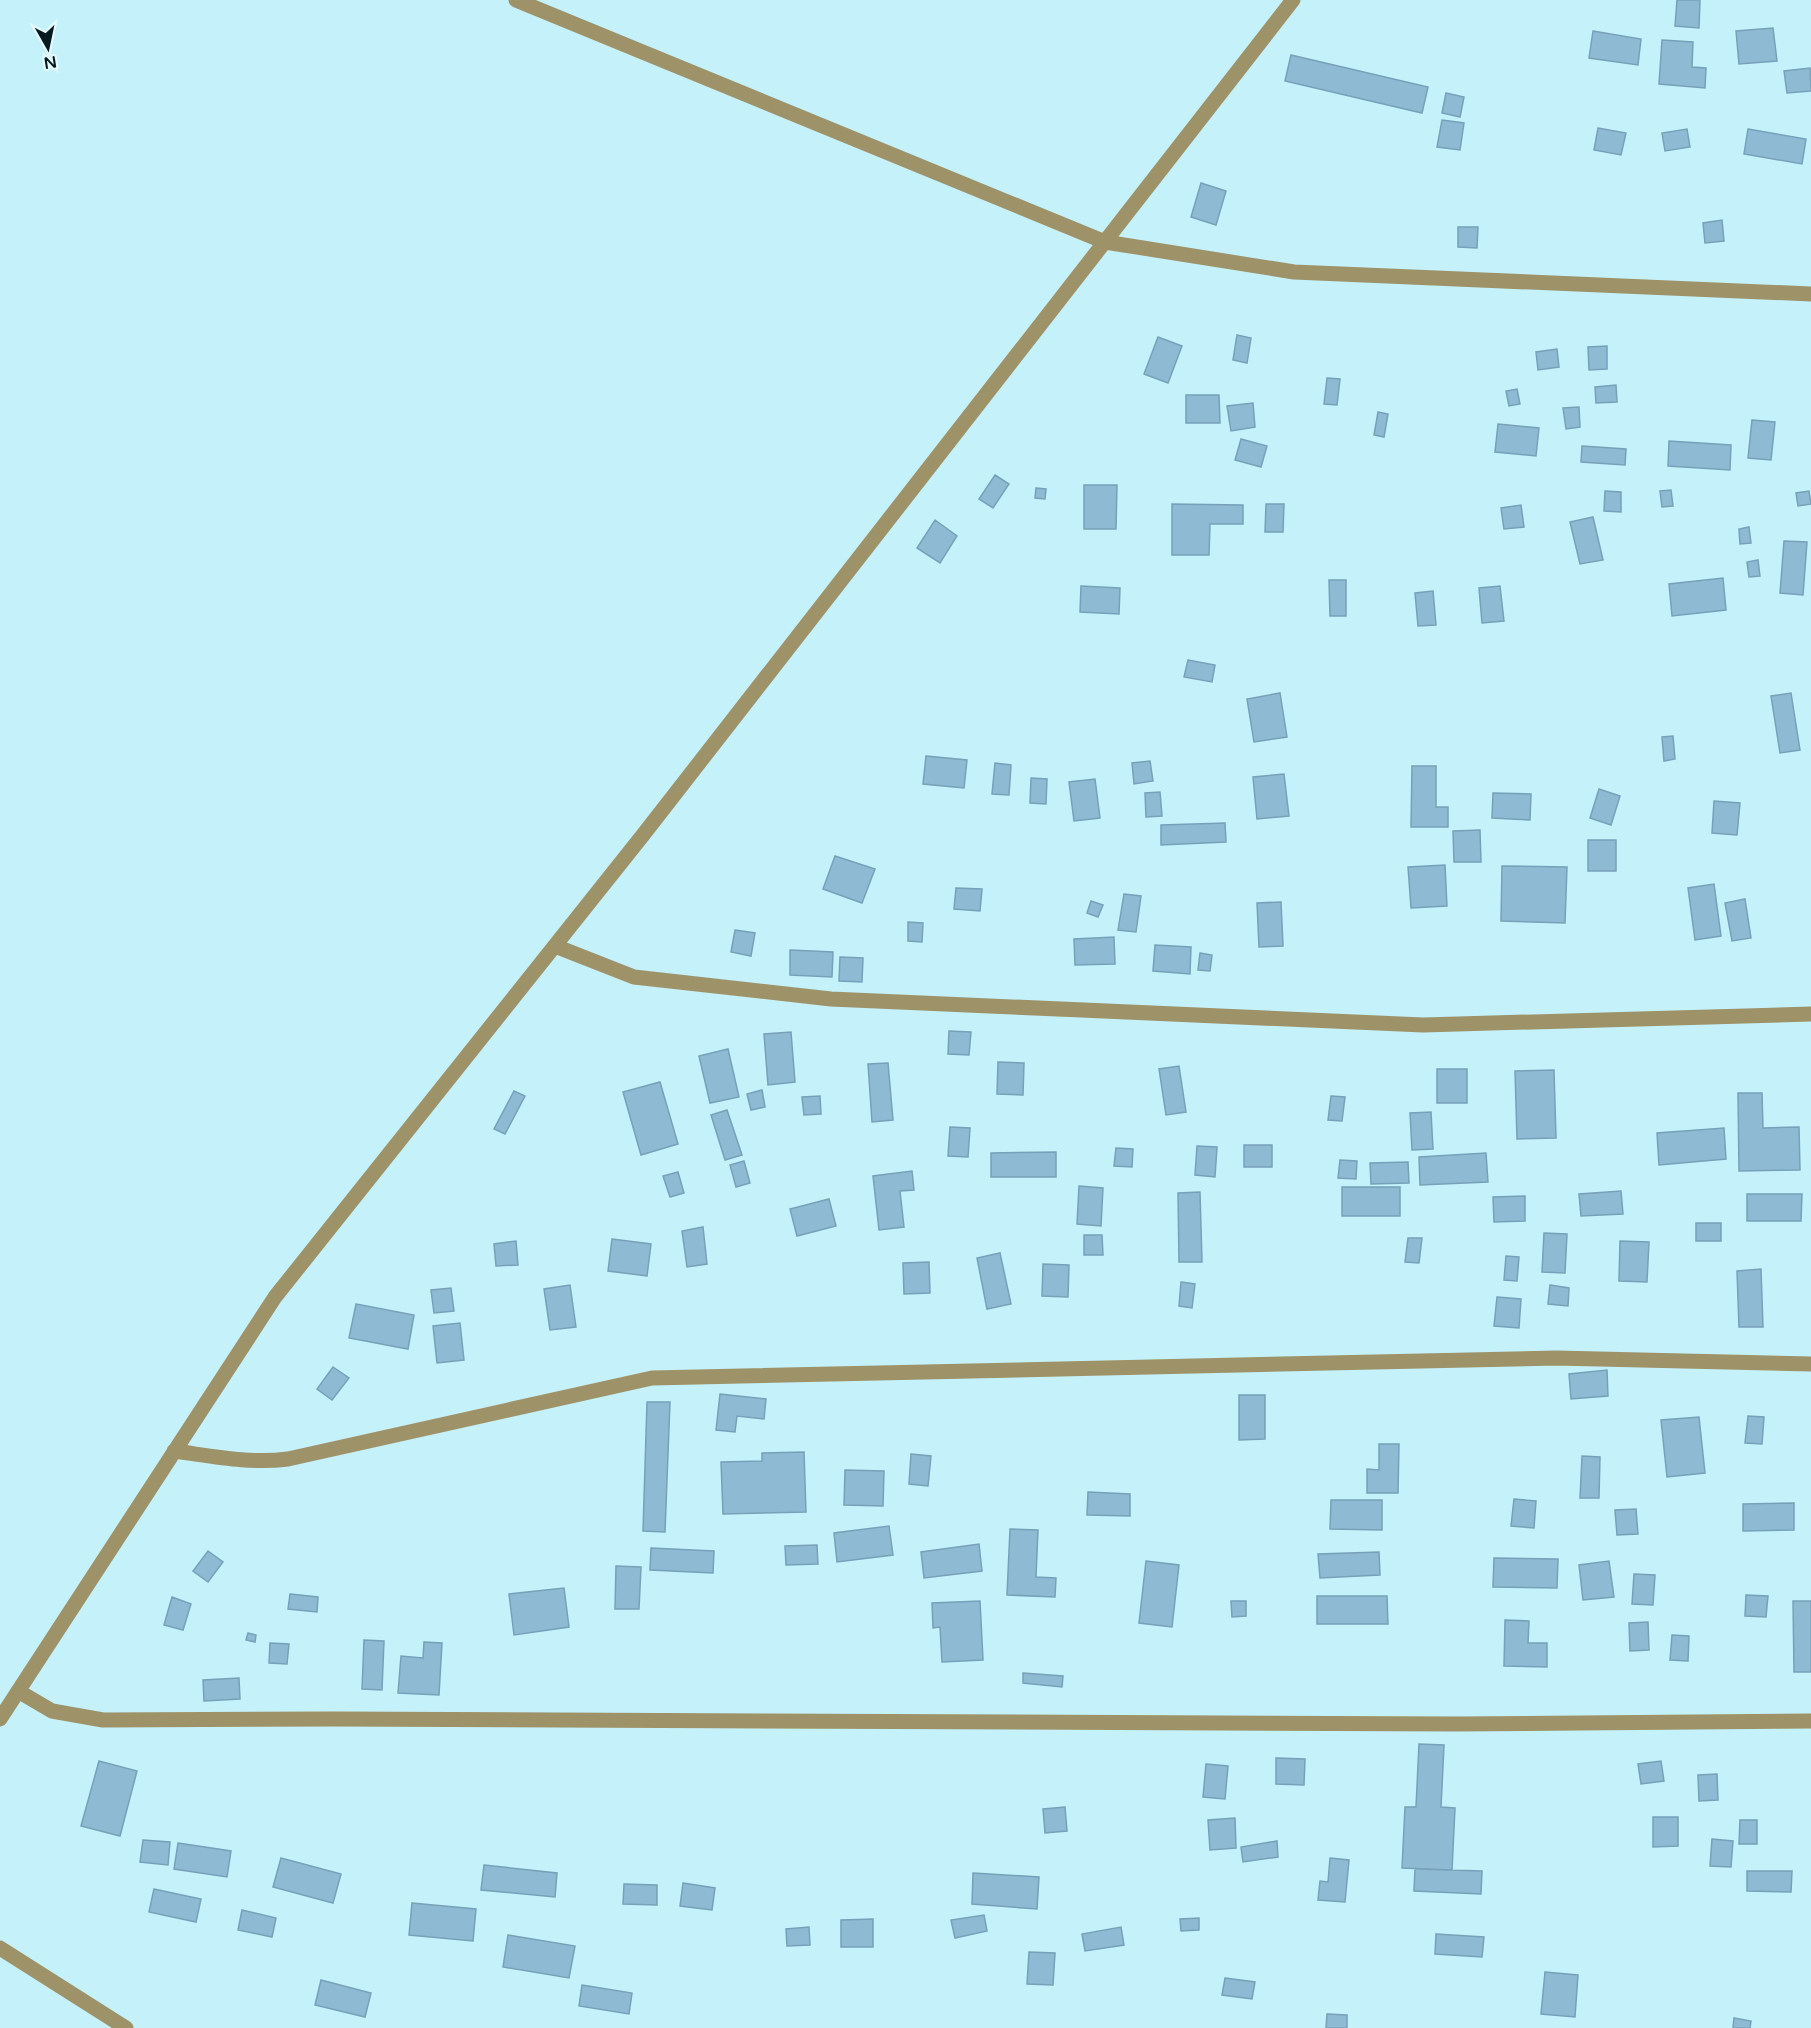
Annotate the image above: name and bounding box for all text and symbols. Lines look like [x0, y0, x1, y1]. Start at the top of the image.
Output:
north arrow [18, 18, 78, 78]
text: N [42, 51, 58, 73]

